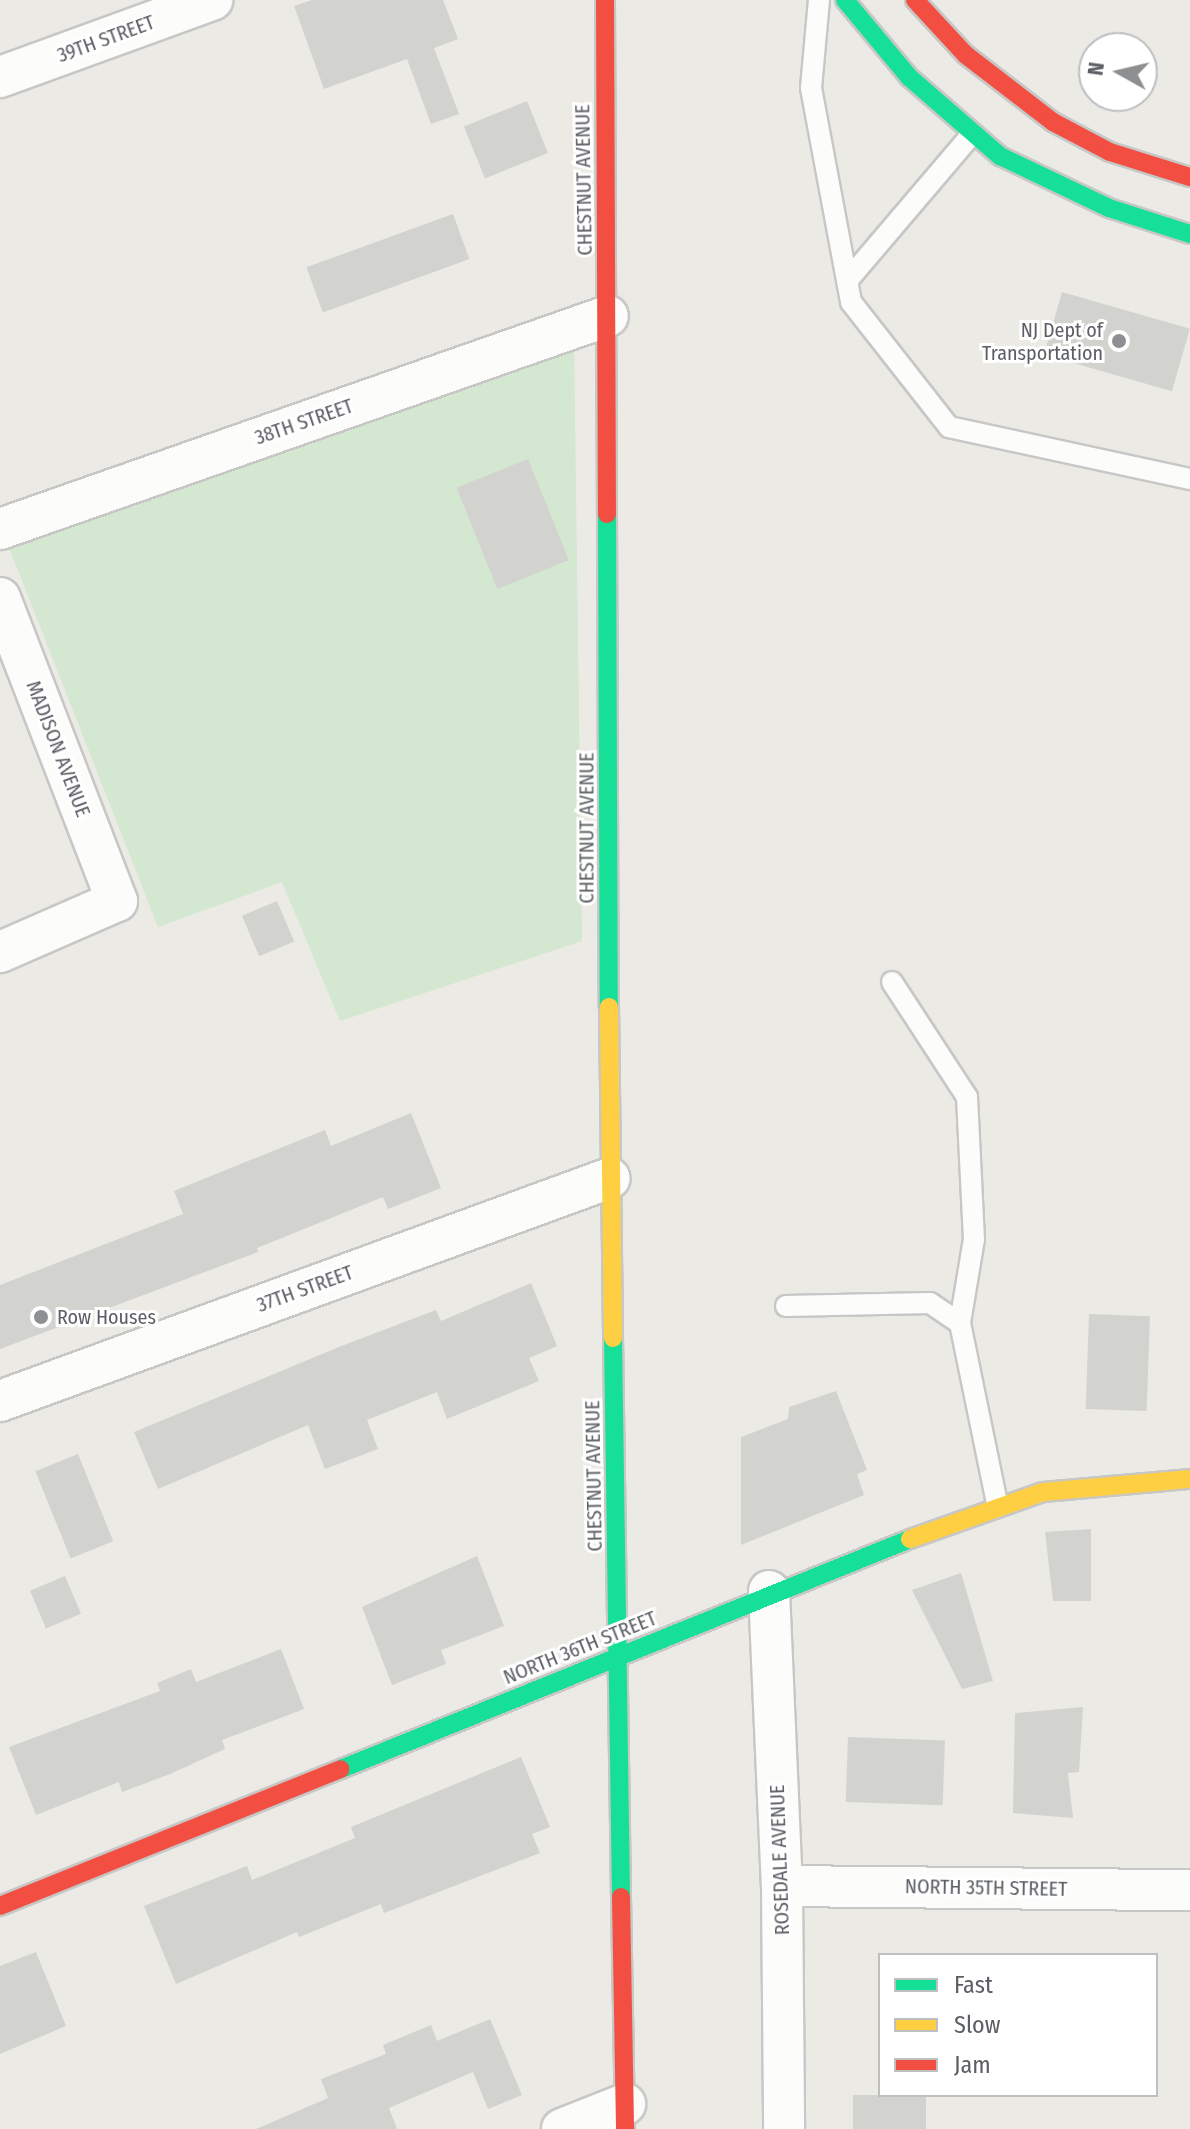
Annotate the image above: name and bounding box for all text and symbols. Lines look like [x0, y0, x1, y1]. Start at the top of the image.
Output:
street label: 39TH STREET [54, 10, 158, 68]
north arrow [1078, 32, 1158, 112]
text: N [1081, 60, 1110, 77]
street label: CHESTNUT AVENUE [571, 104, 597, 256]
place label: NJ Dept of Transportation [982, 318, 1103, 365]
marker: NJ Dept of Transportation [1110, 332, 1128, 350]
street label: 38TH STREET [252, 394, 356, 450]
street label: MADISON AVENUE [21, 677, 95, 821]
street label: CHESTNUT AVENUE [575, 752, 599, 904]
street label: 37TH STREET [254, 1260, 356, 1318]
place label: Row Houses [57, 1305, 156, 1329]
marker: Row Houses [32, 1308, 50, 1326]
street label: CHESTNUT AVENUE [581, 1400, 607, 1552]
street label: NORTH 36TH STREET [500, 1606, 660, 1690]
street label: ROSEDALE AVENUE [765, 1784, 795, 1936]
street label: NORTH 35TH STREET [905, 1875, 1067, 1901]
legend [878, 1953, 1158, 2097]
text: Fast [954, 1971, 993, 1999]
text: Slow [954, 2011, 1000, 2039]
text: Jam [954, 2051, 991, 2079]

